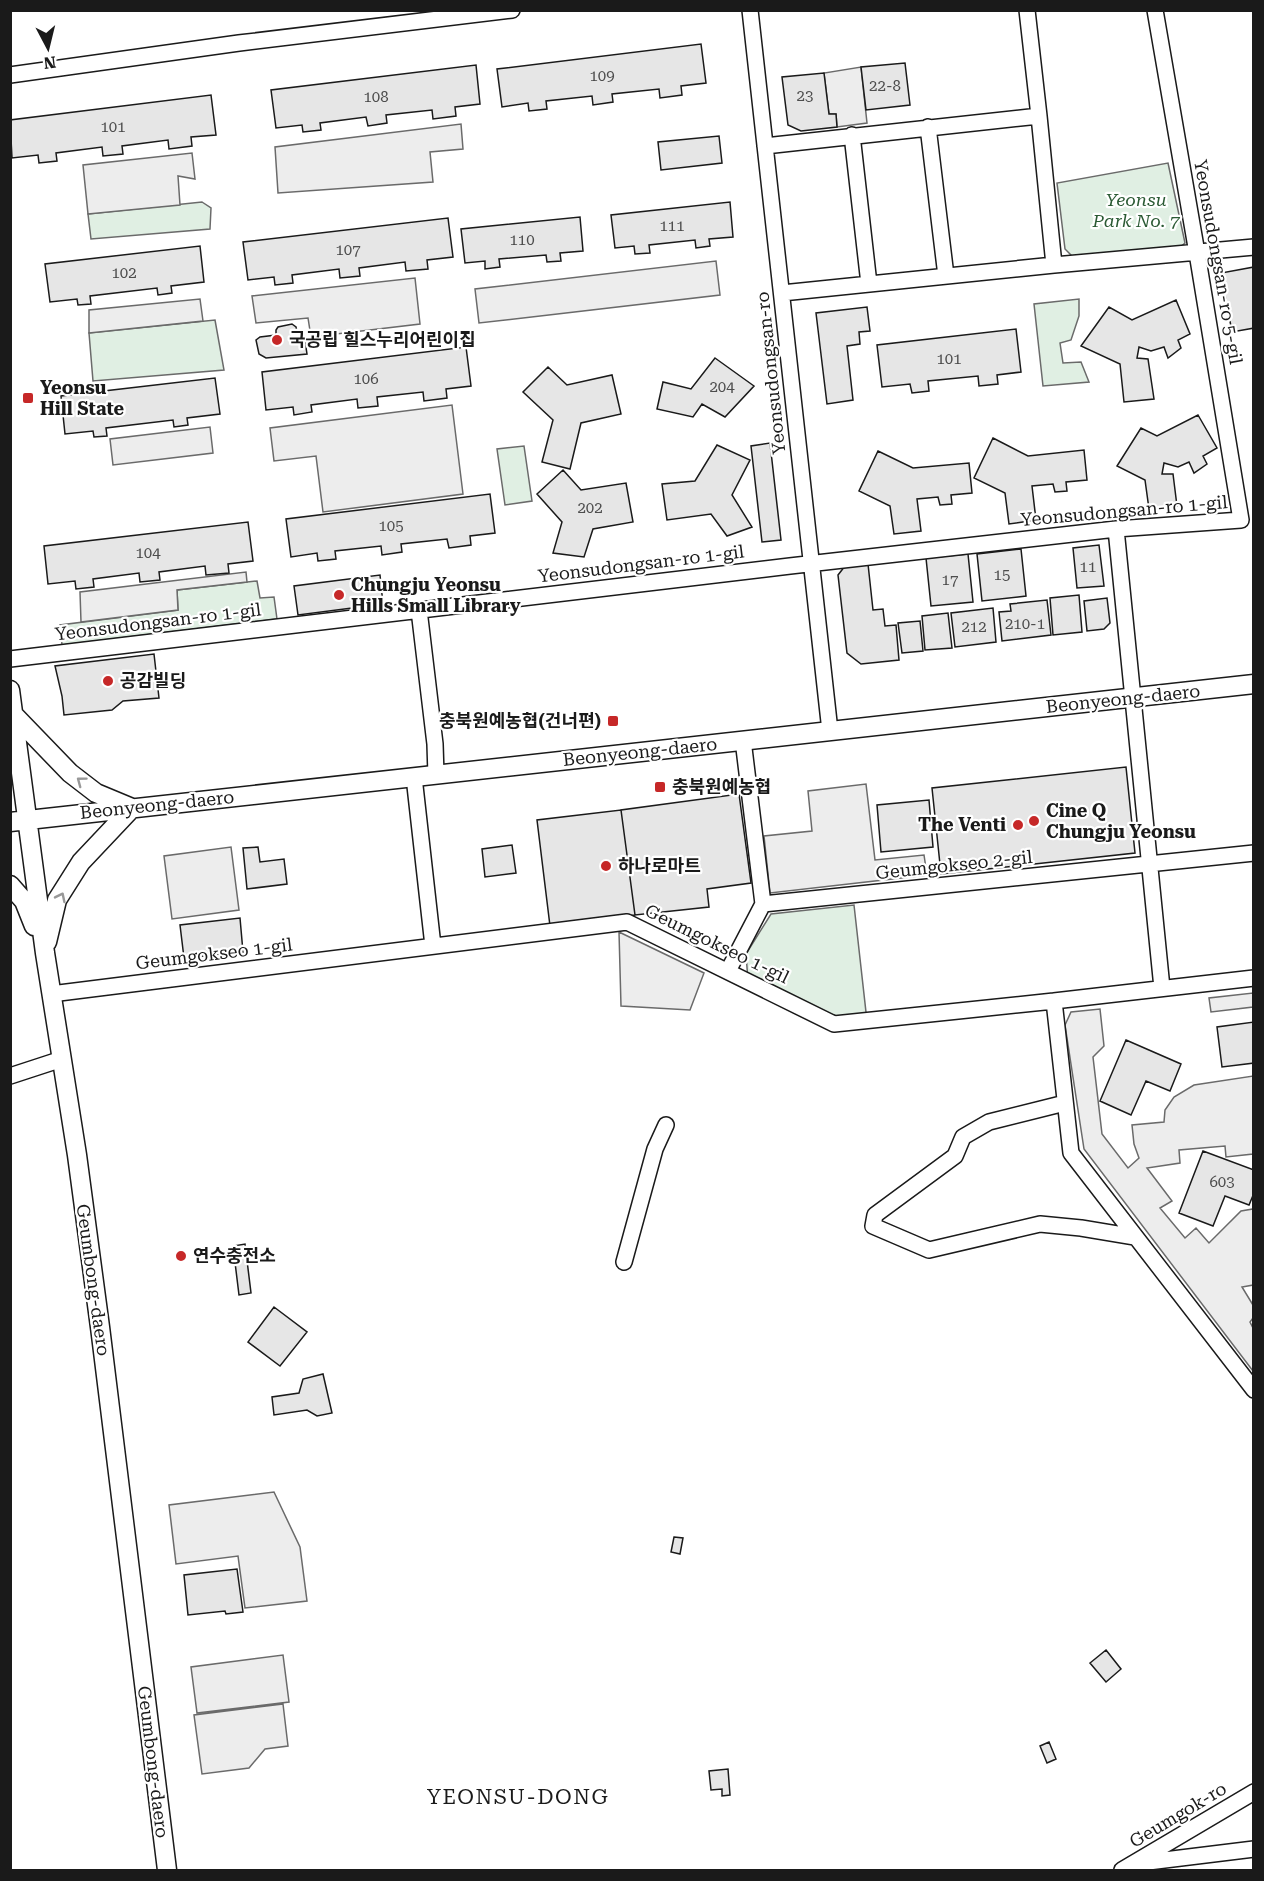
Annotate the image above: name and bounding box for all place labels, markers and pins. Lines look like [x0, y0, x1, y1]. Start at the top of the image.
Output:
place label: 국공립 힐스누리어린이집 [289, 329, 476, 350]
marker: 국공립 힐스누리어린이집 [270, 333, 284, 347]
place label: Yeonsu Hill State [40, 377, 124, 419]
marker: Yeonsu Hill State [21, 391, 35, 405]
place label: Chungju Yeonsu Hills Small Library [351, 574, 521, 616]
marker: Chungju Yeonsu Hills Small Library [332, 588, 346, 602]
place label: 공감빌딩 [120, 670, 186, 691]
marker: 공감빌딩 [101, 674, 115, 688]
place label: 충북원예농협(건너편) [439, 710, 601, 731]
marker: 충북원예농협(건너편) [606, 714, 620, 728]
place label: 충북원예농협 [672, 776, 771, 797]
marker: 충북원예농협 [653, 780, 667, 794]
place label: Cine Q Chungju Yeonsu [1046, 800, 1196, 842]
place label: The Venti [918, 814, 1006, 835]
marker: Cine Q Chungju Yeonsu [1027, 814, 1041, 828]
marker: The Venti [1011, 818, 1025, 832]
place label: 하나로마트 [618, 855, 701, 876]
marker: 하나로마트 [599, 859, 613, 873]
place label: 연수충전소 [193, 1245, 276, 1266]
marker: 연수충전소 [174, 1249, 188, 1263]

